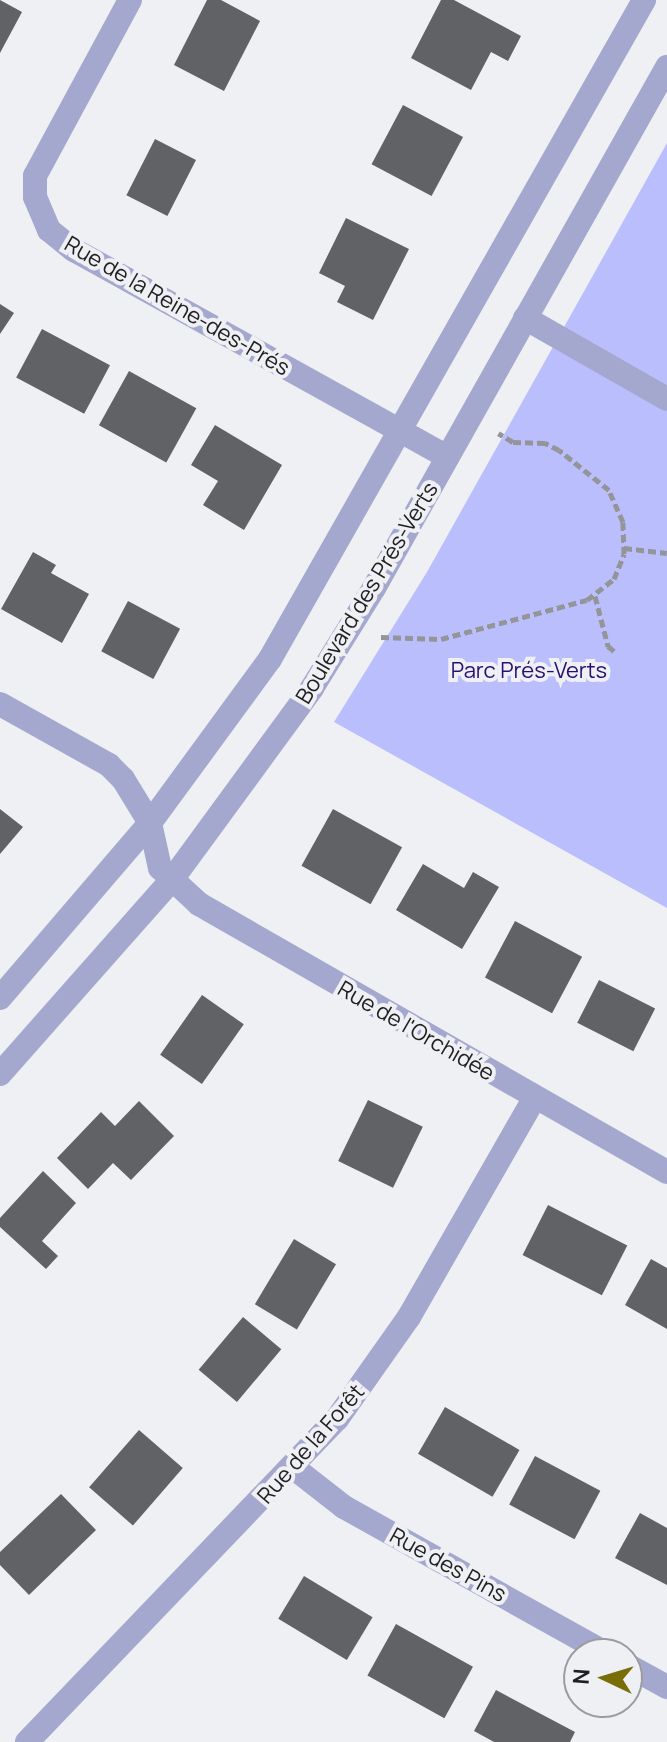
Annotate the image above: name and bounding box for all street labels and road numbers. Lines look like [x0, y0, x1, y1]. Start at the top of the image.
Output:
street label: Rue de la Reine-des-Prés [60, 231, 294, 381]
street label: Boulevard des Prés-Verts [290, 477, 444, 709]
street label: Rue de l'Orchidée [333, 975, 499, 1087]
street label: Rue de la Forêt [252, 1379, 370, 1509]
street label: Rue des Pins [385, 1522, 511, 1608]

